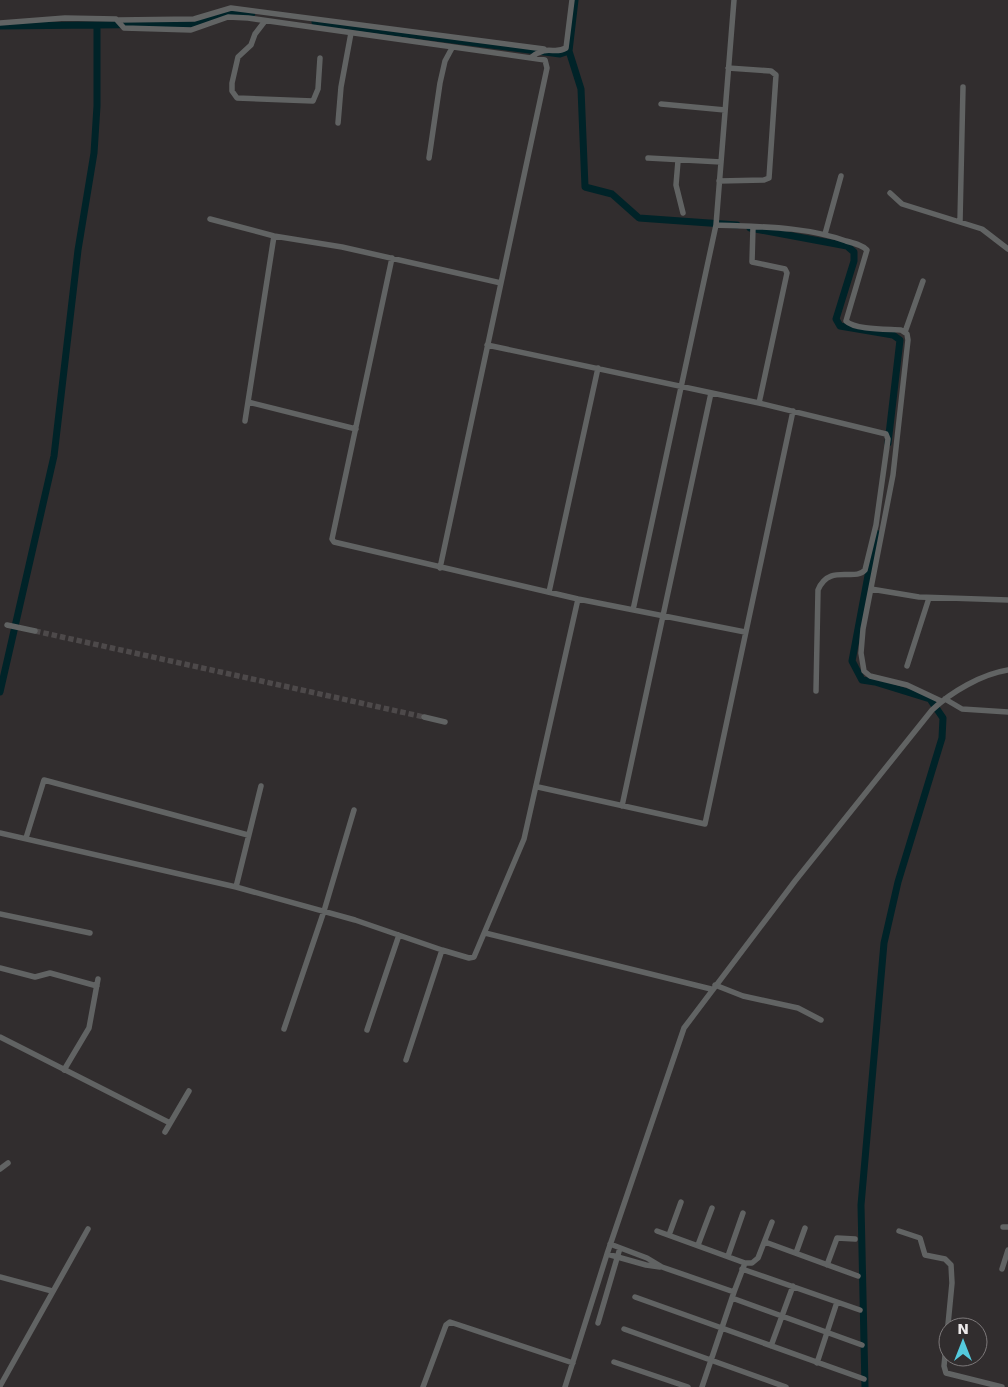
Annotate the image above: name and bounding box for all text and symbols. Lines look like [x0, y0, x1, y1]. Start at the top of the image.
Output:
north arrow [938, 1317, 988, 1367]
text: N [957, 1321, 969, 1337]

